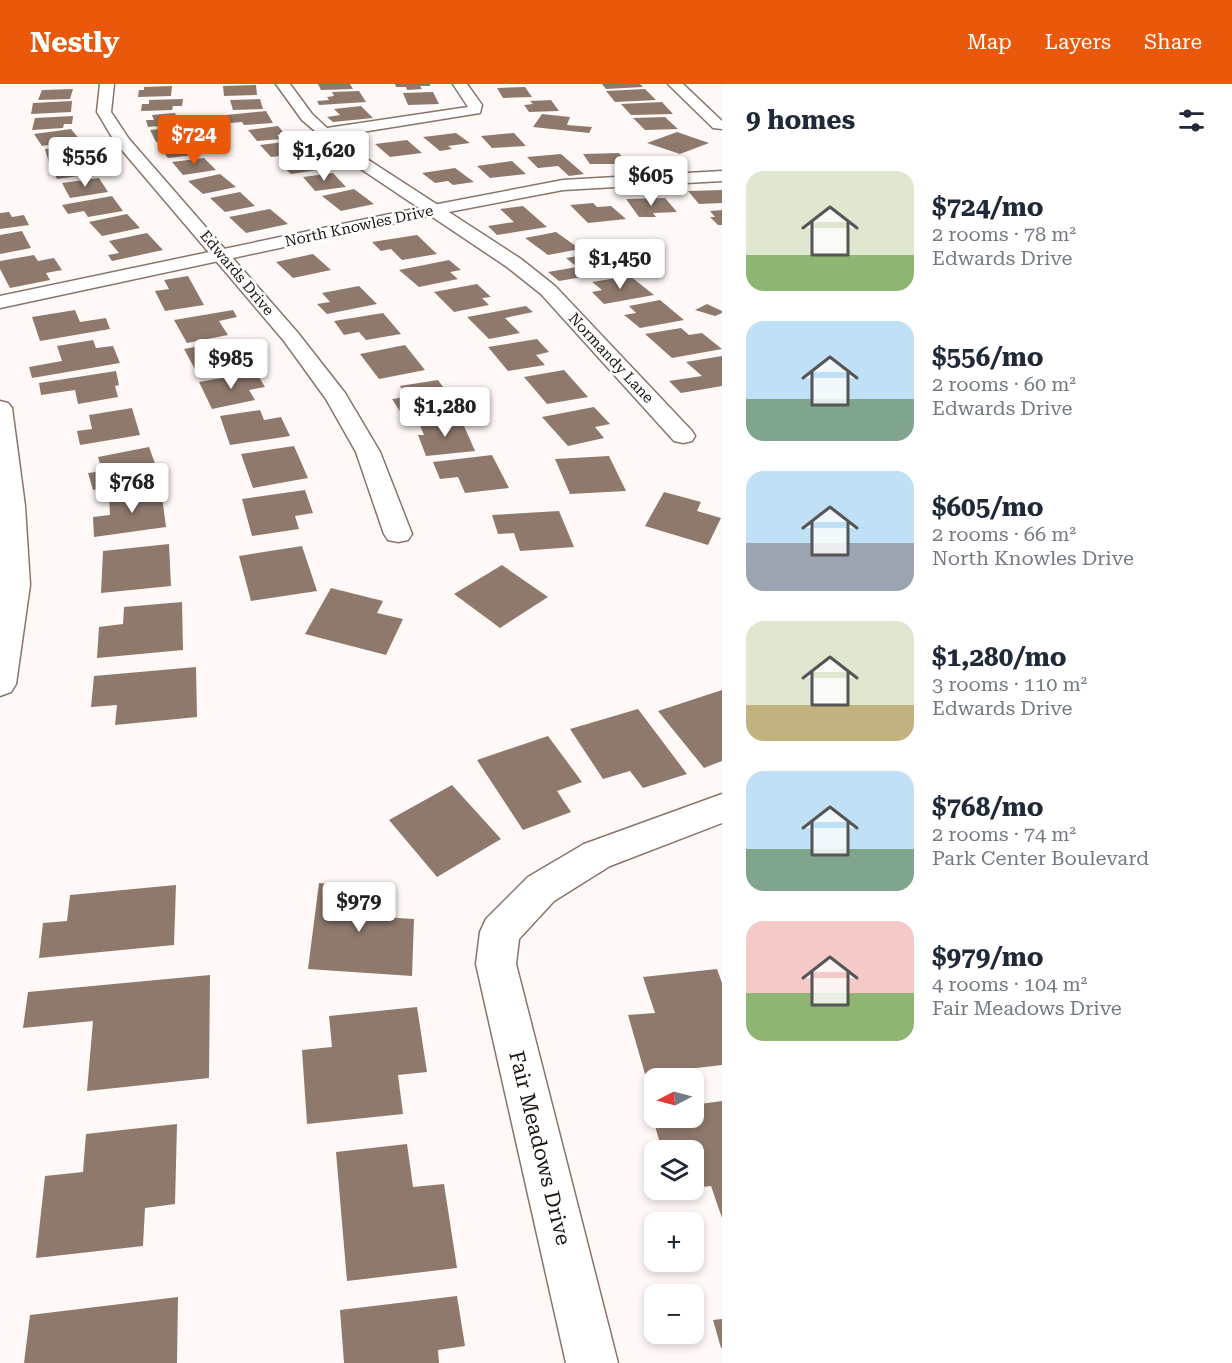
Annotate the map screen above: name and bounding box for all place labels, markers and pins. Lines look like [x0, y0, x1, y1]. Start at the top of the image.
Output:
pin: $724 [158, 115, 230, 166]
pin: $1,620 [275, 131, 373, 182]
pin: $556 [49, 137, 121, 188]
pin: $605 [615, 156, 687, 207]
pin: $1,450 [571, 239, 669, 290]
pin: $985 [195, 339, 267, 390]
pin: $1,280 [396, 387, 494, 438]
pin: $768 [96, 463, 168, 514]
pin: $979 [323, 882, 395, 933]

